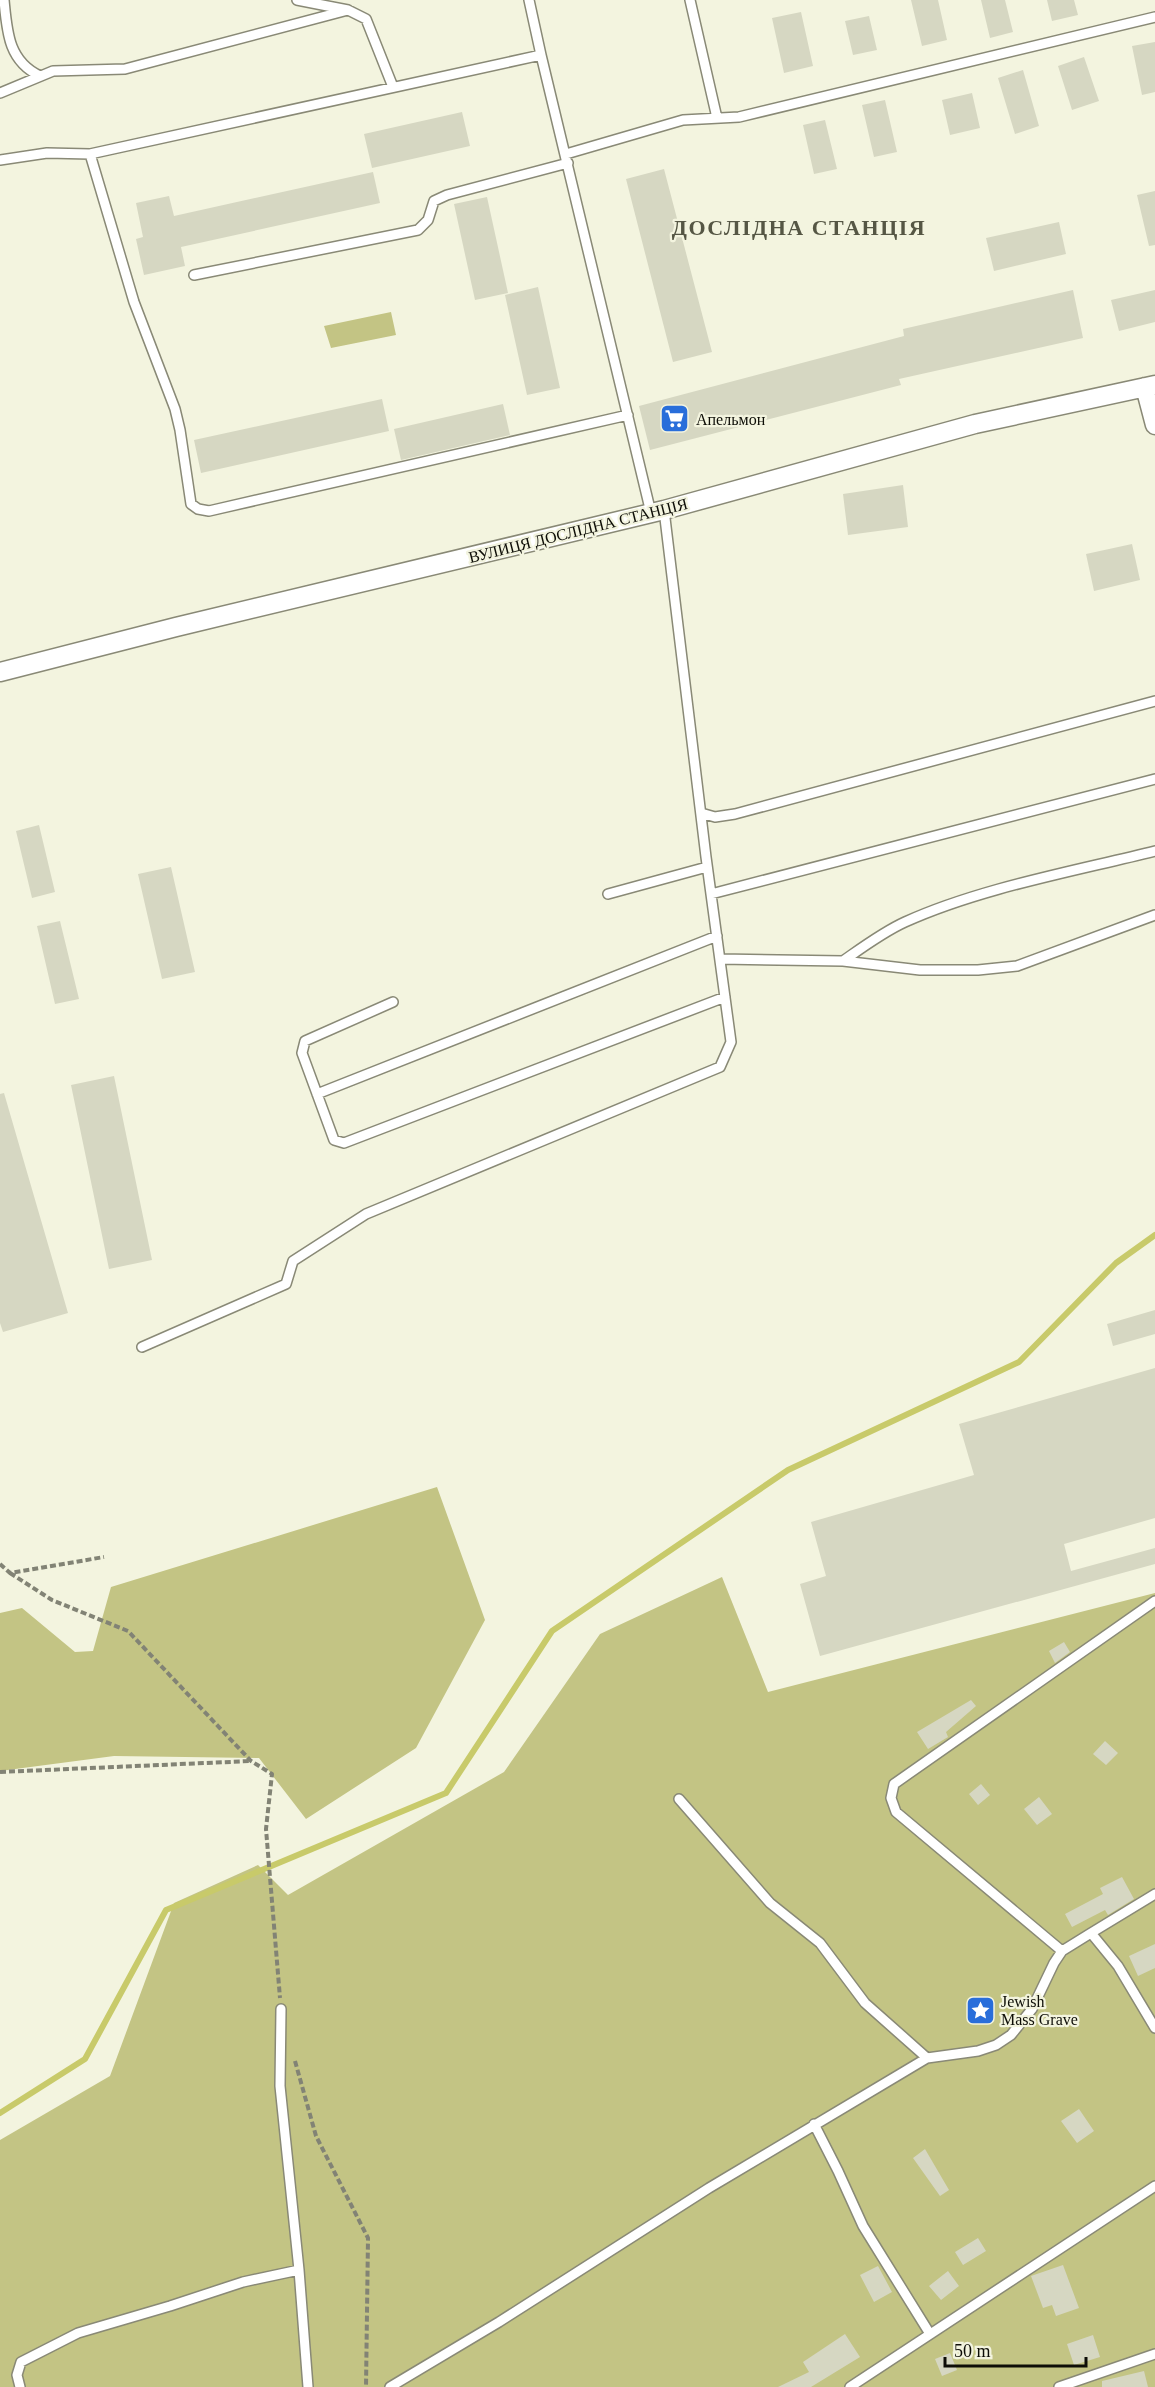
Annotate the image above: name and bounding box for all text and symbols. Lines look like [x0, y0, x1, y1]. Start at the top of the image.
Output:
district label: ДОСЛІДНА СТАНЦІЯ [672, 215, 926, 240]
supermarket icon: Апельмон [659, 403, 691, 435]
place label: Апельмон [696, 411, 766, 428]
street label: ВУЛИЦЯ ДОСЛІДНА СТАНЦІЯ [467, 495, 690, 567]
place label: Jewish Mass Grave [1001, 1993, 1078, 2028]
place icon: Jewish Mass Grave [964, 1994, 996, 2026]
scale bar [945, 2330, 1086, 2368]
text: 50 m [954, 2341, 991, 2361]

